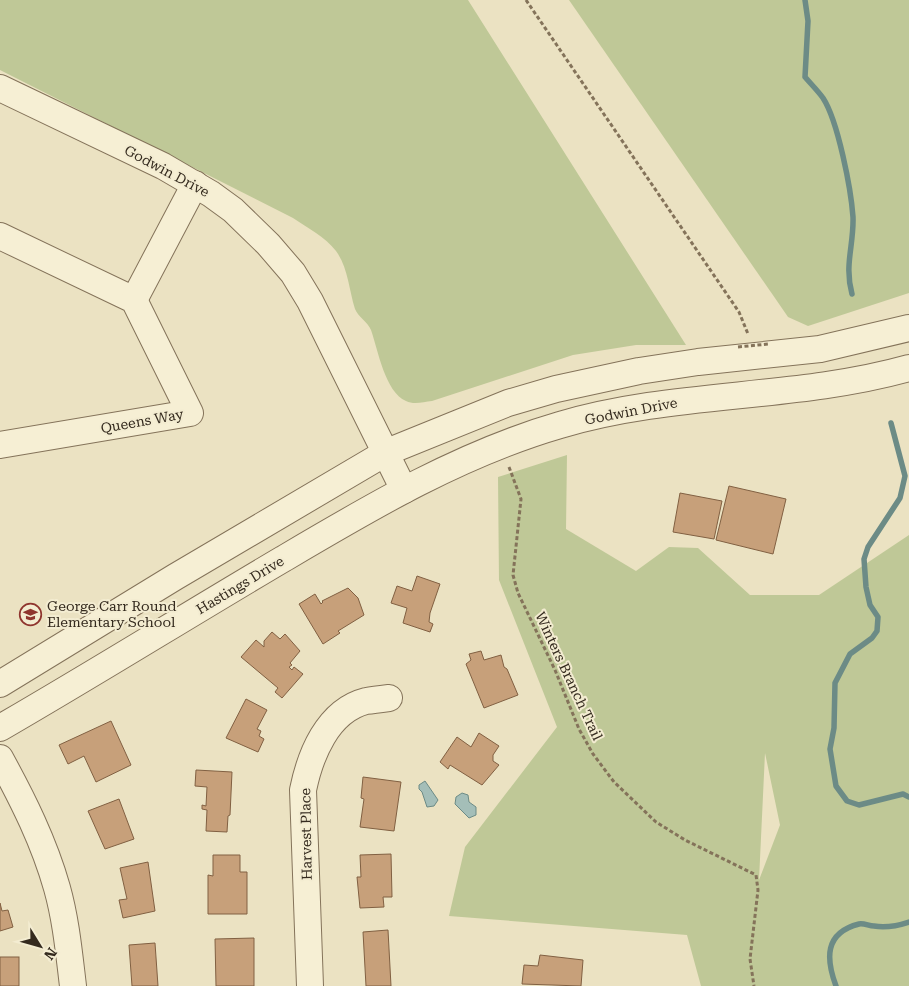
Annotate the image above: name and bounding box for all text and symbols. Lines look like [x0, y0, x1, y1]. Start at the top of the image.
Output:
street label: Godwin Drive [122, 142, 212, 200]
street label: Godwin Drive [583, 394, 679, 428]
street label: Queens Way [99, 406, 185, 436]
street label: Hastings Drive [193, 552, 287, 617]
place label: George Carr Round Elementary School [47, 598, 176, 630]
school or university icon: George Carr Round Elementary School [19, 602, 43, 626]
street label: Winters Branch Trail [532, 609, 606, 743]
street label: Harvest Place [297, 787, 315, 880]
north arrow [15, 921, 65, 971]
text: N [41, 945, 60, 963]

